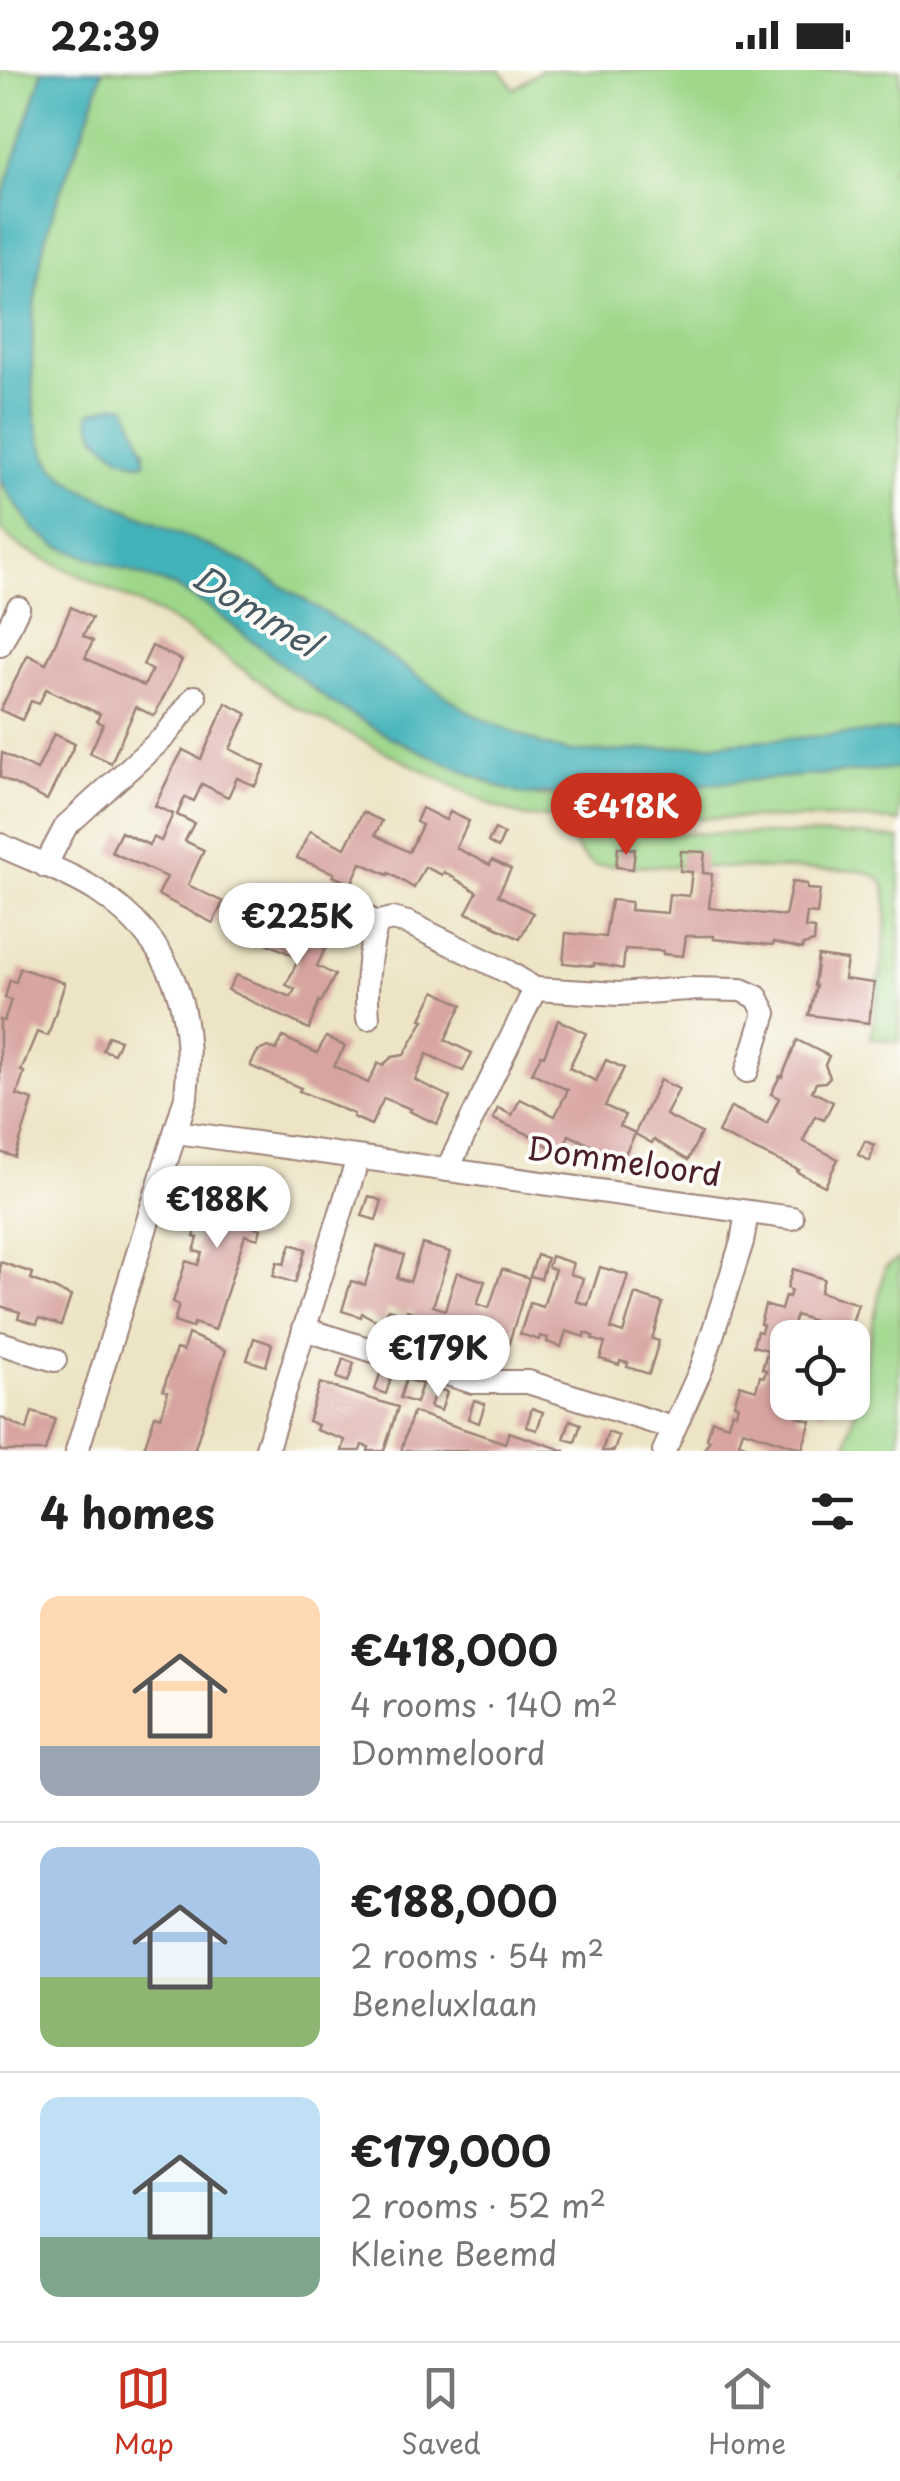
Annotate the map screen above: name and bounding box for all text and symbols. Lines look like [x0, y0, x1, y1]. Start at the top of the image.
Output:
text: 22:39 [50, 7, 160, 64]
water label: Dommel [183, 549, 335, 672]
pin: €418K [556, 773, 696, 858]
text: €418K [573, 781, 679, 829]
pin: €225K [227, 883, 367, 968]
text: €225K [241, 891, 353, 939]
street label: Dommeloord [524, 1123, 725, 1197]
pin: €188K [147, 1166, 287, 1251]
text: €188K [165, 1174, 269, 1222]
pin: €179K [368, 1315, 508, 1400]
map controls [770, 1320, 870, 1420]
button: locate [770, 1320, 870, 1420]
text: €179K [388, 1323, 488, 1371]
text: 4 homes [40, 1480, 215, 1543]
icon: filters [805, 1484, 860, 1539]
text: €418,000 [350, 1617, 558, 1680]
icon: home [120, 1636, 240, 1756]
text: 4 rooms · 140 m² [350, 1680, 618, 1728]
text: Dommeloord [350, 1728, 546, 1776]
text: €188,000 [350, 1868, 558, 1931]
icon: home [120, 1887, 240, 2007]
text: 2 rooms · 54 m² [350, 1931, 604, 1979]
text: Beneluxlaan [350, 1979, 538, 2027]
text: €179,000 [350, 2118, 551, 2181]
icon: home [120, 2137, 240, 2257]
text: 2 rooms · 52 m² [350, 2181, 606, 2229]
text: Kleine Beemd [350, 2229, 557, 2277]
tab: Map [114, 2361, 174, 2464]
tab: Saved [401, 2361, 481, 2464]
tab: Home [708, 2361, 786, 2464]

